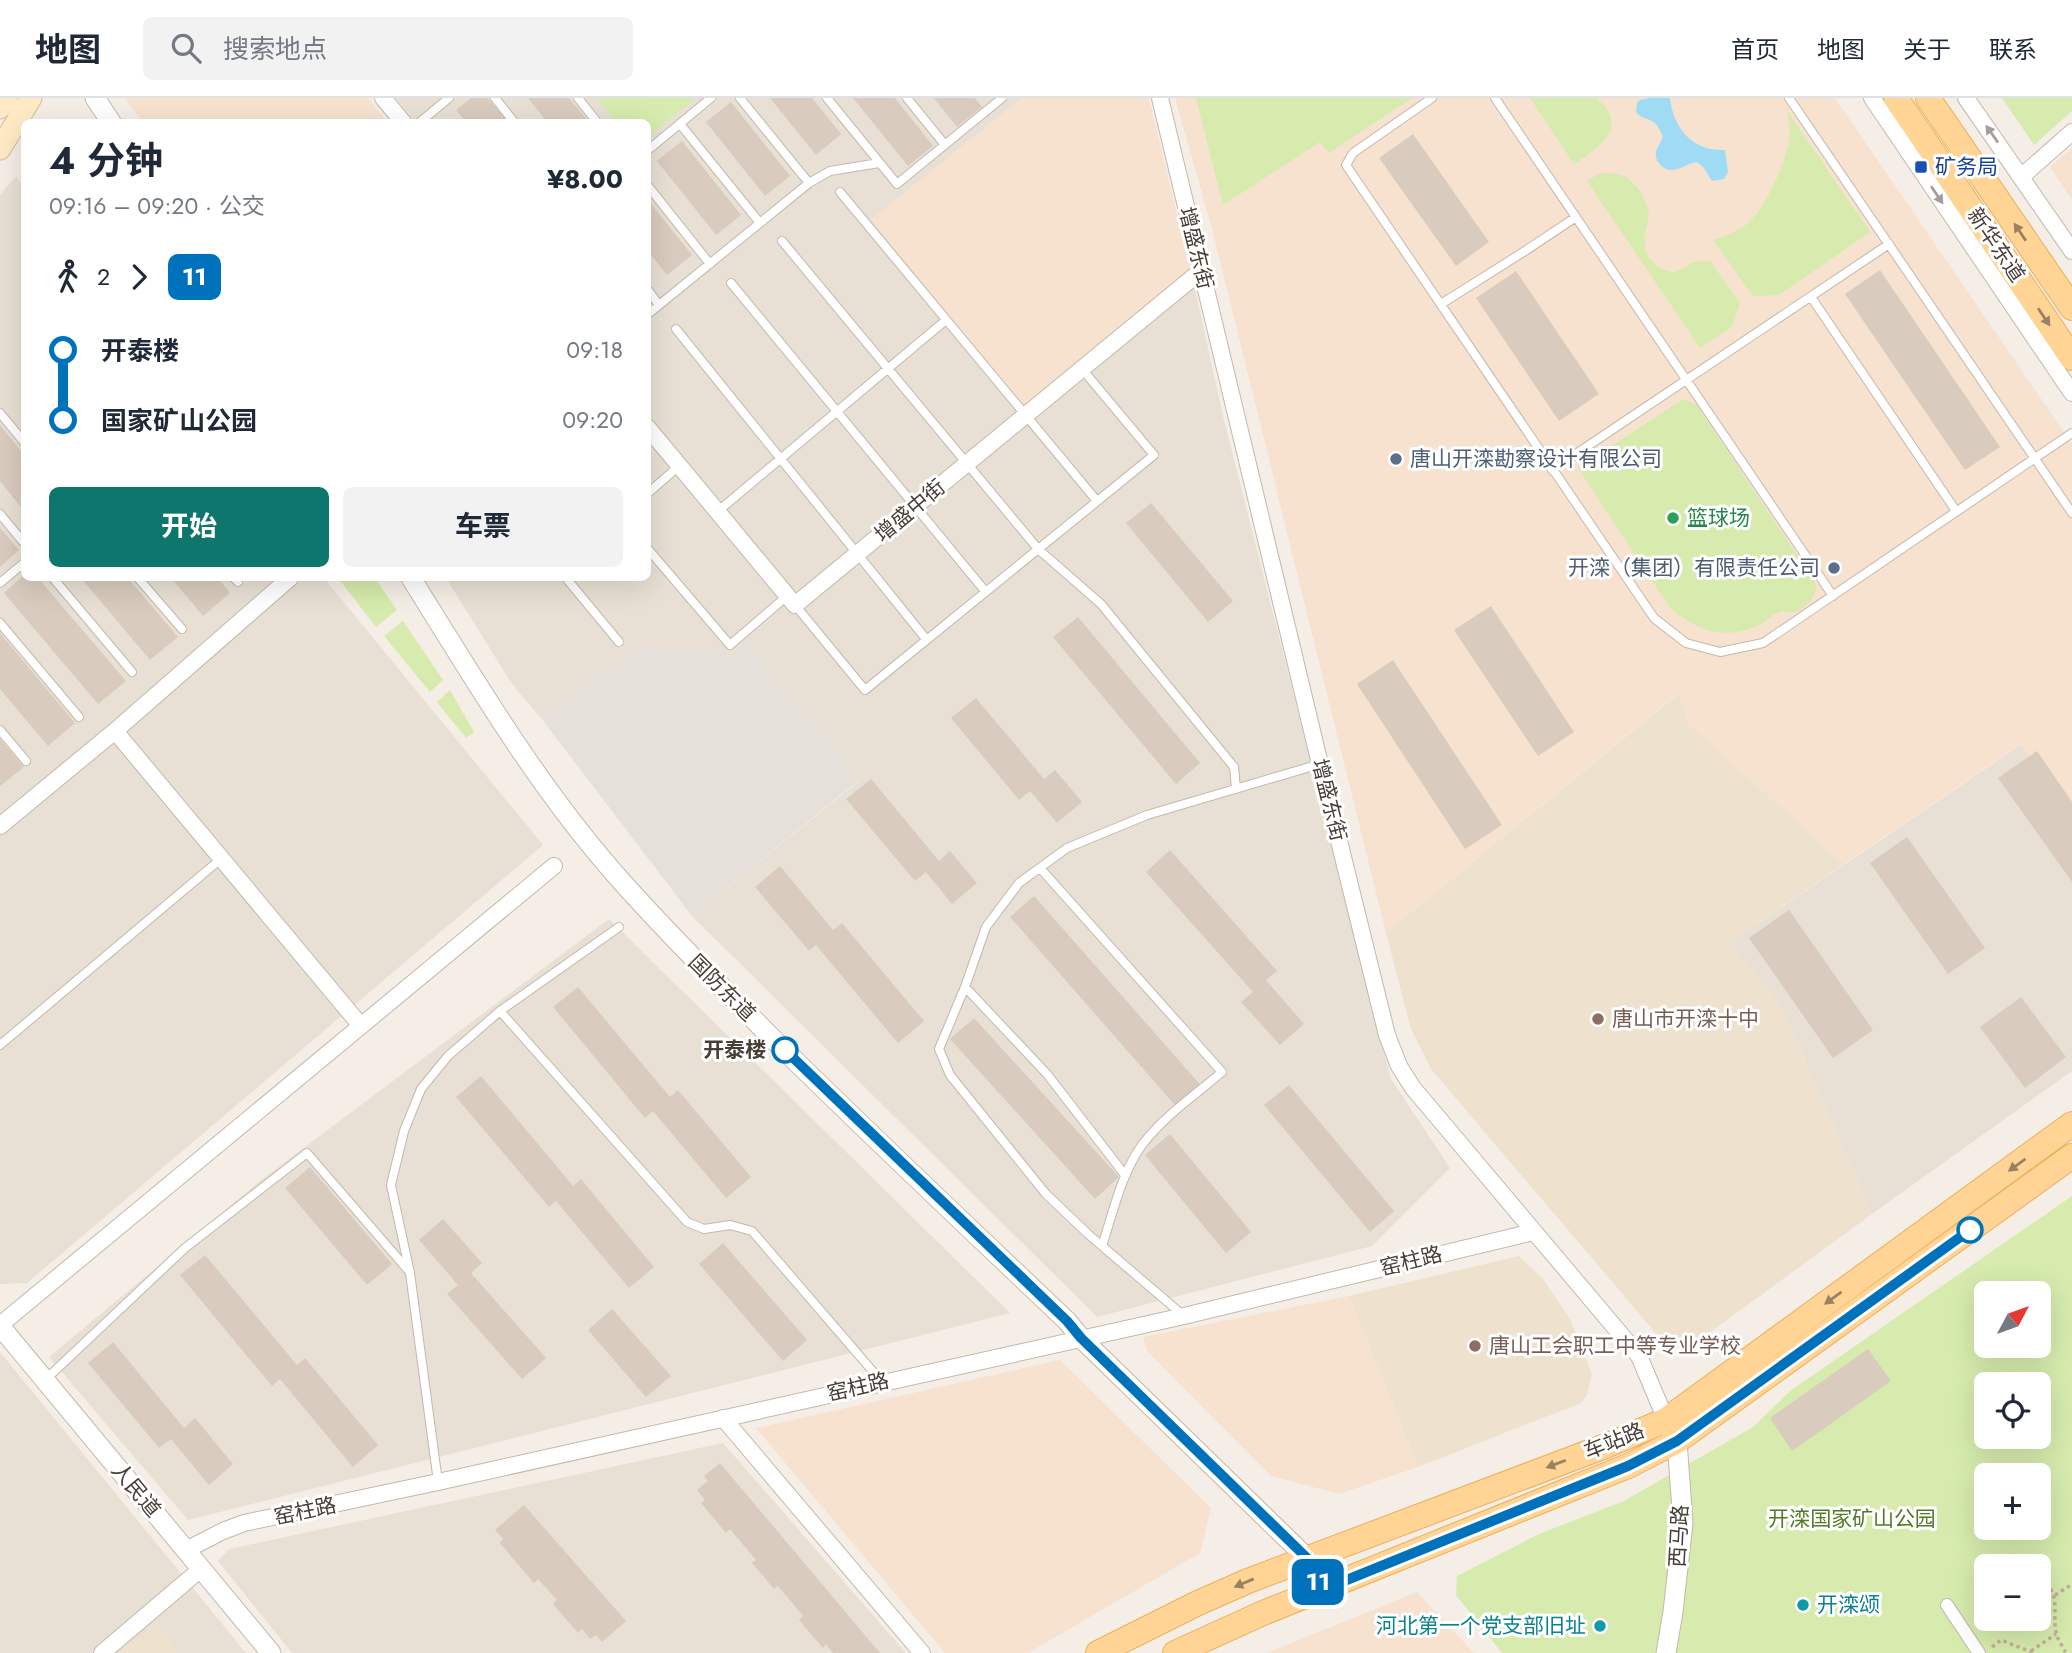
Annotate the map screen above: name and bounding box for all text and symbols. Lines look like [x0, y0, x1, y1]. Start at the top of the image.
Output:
search box [143, 17, 633, 80]
text: 地图 [35, 26, 101, 73]
icon: search [167, 29, 205, 67]
text: 搜索地点 [223, 30, 327, 68]
text: 首页 [1731, 32, 1779, 67]
text: 地图 [1817, 32, 1865, 67]
text: 关于 [1903, 32, 1951, 67]
text: 联系 [1989, 32, 2037, 67]
one-way arrow [1985, 124, 1998, 144]
text: 4 分钟 [49, 133, 163, 188]
place label: 矿务局 [1935, 152, 1998, 182]
marker: 矿务局 [1913, 159, 1929, 175]
text: ¥8.00 [547, 160, 623, 198]
one-way arrow [1931, 185, 1944, 205]
text: 09:16 – 09:20 · 公交 [49, 189, 265, 223]
street label: 新华东道 [1960, 202, 2032, 288]
street label: 增盛东街 [1171, 204, 1221, 292]
one-way arrow [2013, 223, 2027, 241]
icon: walk [49, 258, 87, 296]
icon: forward [120, 258, 158, 296]
text: 11 [182, 259, 207, 294]
text: 2 [97, 260, 110, 294]
one-way arrow [2037, 308, 2051, 326]
text: 开泰楼 [101, 332, 179, 370]
text: 09:18 [566, 333, 623, 367]
text: 国家矿山公园 [101, 402, 257, 440]
text: 09:20 [562, 403, 623, 437]
place label: 唐山开滦勘察设计有限公司 [1410, 444, 1662, 474]
marker: 唐山开滦勘察设计有限公司 [1388, 451, 1404, 467]
street label: 增盛中街 [868, 473, 952, 549]
button: 开始 [49, 487, 329, 567]
button: 车票 [343, 487, 623, 567]
place label: 篮球场 [1687, 503, 1750, 533]
marker: 篮球场 [1665, 510, 1681, 526]
place label: 开滦（集团）有限责任公司 [1568, 553, 1820, 583]
marker: 开滦（集团）有限责任公司 [1826, 560, 1842, 576]
street label: 增盛东街 [1304, 756, 1354, 844]
street label: 国防东道 [682, 948, 762, 1028]
place label: 唐山市开滦十中 [1612, 1004, 1759, 1034]
marker: 唐山市开滦十中 [1590, 1011, 1606, 1027]
place label: 开泰楼 [703, 1035, 766, 1065]
marker: 开泰楼 [772, 1037, 798, 1063]
one-way arrow [2008, 1157, 2026, 1171]
unlabelled marker [1957, 1217, 1983, 1243]
street label: 窑柱路 [1377, 1239, 1445, 1283]
north arrow [1974, 1281, 2051, 1358]
map controls [1974, 1281, 2051, 1631]
one-way arrow [1824, 1291, 1842, 1305]
place label: 唐山工会职工中等专业学校 [1489, 1331, 1741, 1361]
marker: 唐山工会职工中等专业学校 [1467, 1338, 1483, 1354]
street label: 窑柱路 [824, 1365, 892, 1409]
button: locate [1974, 1372, 2051, 1449]
street label: 车站路 [1579, 1415, 1649, 1467]
street label: 人民道 [104, 1456, 168, 1524]
one-way arrow [1545, 1459, 1566, 1470]
button: + [1974, 1463, 2051, 1540]
street label: 窑柱路 [271, 1490, 339, 1532]
street label: 西马路 [1662, 1504, 1696, 1568]
park label: 开滦国家矿山公园 [1768, 1504, 1936, 1534]
button: − [1974, 1554, 2051, 1631]
line badge: 11 [1286, 1559, 1350, 1605]
text: 11 [1306, 1564, 1330, 1599]
one-way arrow [1234, 1578, 1255, 1589]
place label: 开滦颂 [1817, 1590, 1880, 1620]
marker: 开滦颂 [1795, 1597, 1811, 1613]
place label: 河北第一个党支部旧址 [1376, 1611, 1586, 1641]
marker: 河北第一个党支部旧址 [1592, 1618, 1608, 1634]

